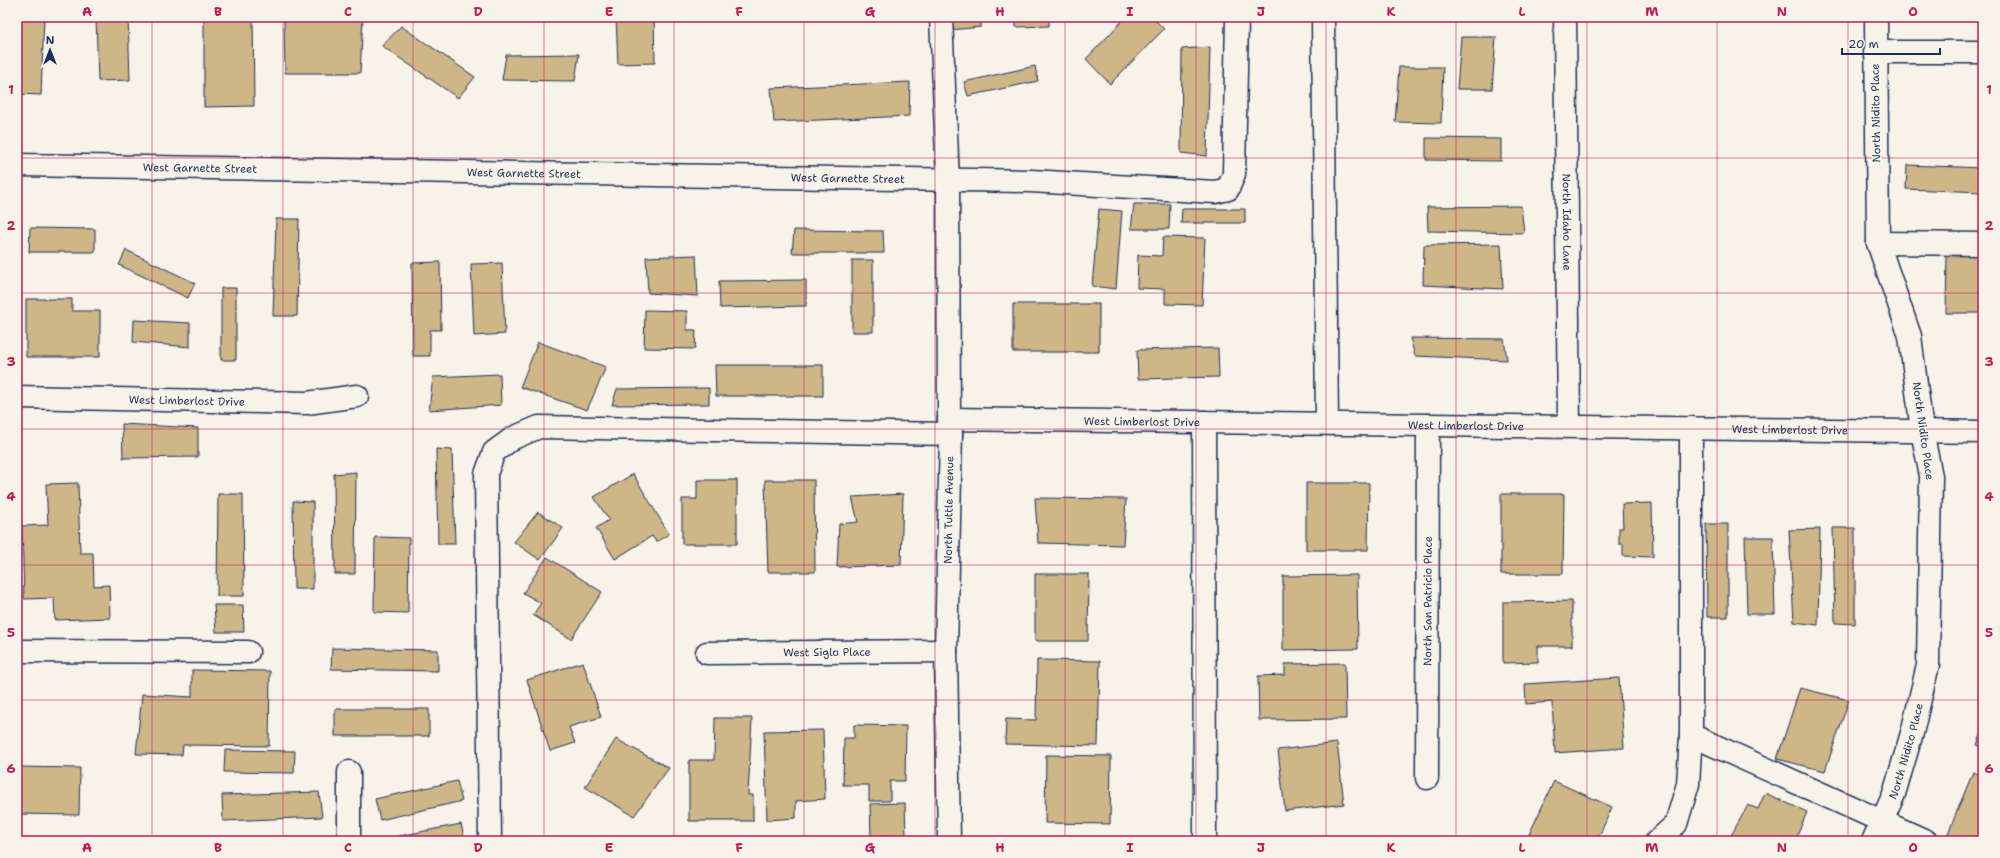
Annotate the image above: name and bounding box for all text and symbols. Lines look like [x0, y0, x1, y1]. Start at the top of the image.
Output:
text: A [82, 3, 92, 20]
text: B [214, 3, 222, 20]
text: C [344, 3, 352, 20]
text: D [473, 3, 483, 20]
text: E [605, 3, 614, 20]
text: F [735, 3, 743, 20]
text: G [865, 3, 876, 20]
text: H [995, 3, 1005, 20]
text: I [1126, 3, 1134, 20]
text: J [1257, 3, 1265, 20]
text: K [1387, 3, 1396, 20]
text: L [1518, 3, 1526, 20]
text: M [1645, 3, 1659, 20]
text: N [1777, 3, 1787, 20]
text: O [1908, 3, 1918, 20]
north arrow [30, 30, 70, 70]
scale bar [1842, 30, 1940, 56]
text: N [46, 33, 55, 48]
text: 20 m [1848, 36, 1879, 52]
street label: North Nidito Place [1868, 63, 1884, 163]
text: 1 [8, 81, 14, 98]
text: 1 [1986, 81, 1992, 98]
street label: West Garnette Street [143, 159, 257, 176]
street label: West Garnette Street [467, 165, 581, 181]
street label: West Garnette Street [791, 170, 905, 187]
street label: North Idaho Lane [1559, 173, 1575, 271]
text: 2 [6, 217, 16, 234]
text: 2 [1984, 217, 1994, 234]
text: 3 [6, 353, 16, 370]
text: 3 [1984, 353, 1994, 370]
street label: North Nidito Place [1909, 381, 1937, 481]
street label: West Limberlost Drive [129, 392, 245, 409]
street label: West Limberlost Drive [1084, 413, 1200, 430]
street label: West Limberlost Drive [1408, 417, 1524, 434]
street label: West Limberlost Drive [1732, 421, 1848, 438]
street label: North Tuttle Avenue [941, 456, 957, 564]
text: 4 [6, 488, 16, 505]
text: 4 [1984, 488, 1994, 505]
street label: North San Patricio Place [1420, 536, 1435, 666]
text: 5 [7, 624, 15, 641]
text: 5 [1985, 624, 1993, 641]
street label: West Siglo Place [783, 644, 871, 660]
street label: North Nidito Place [1885, 702, 1926, 802]
text: 6 [6, 760, 16, 777]
text: 6 [1984, 760, 1994, 777]
text: A [82, 839, 92, 856]
text: B [214, 839, 222, 856]
text: C [344, 839, 352, 856]
text: D [473, 839, 483, 856]
text: E [605, 839, 614, 856]
text: F [735, 839, 743, 856]
text: G [865, 839, 876, 856]
text: H [995, 839, 1005, 856]
text: I [1126, 839, 1134, 856]
text: J [1257, 839, 1265, 856]
text: K [1387, 839, 1396, 856]
text: L [1518, 839, 1526, 856]
text: M [1645, 839, 1659, 856]
text: N [1777, 839, 1787, 856]
text: O [1908, 839, 1918, 856]

